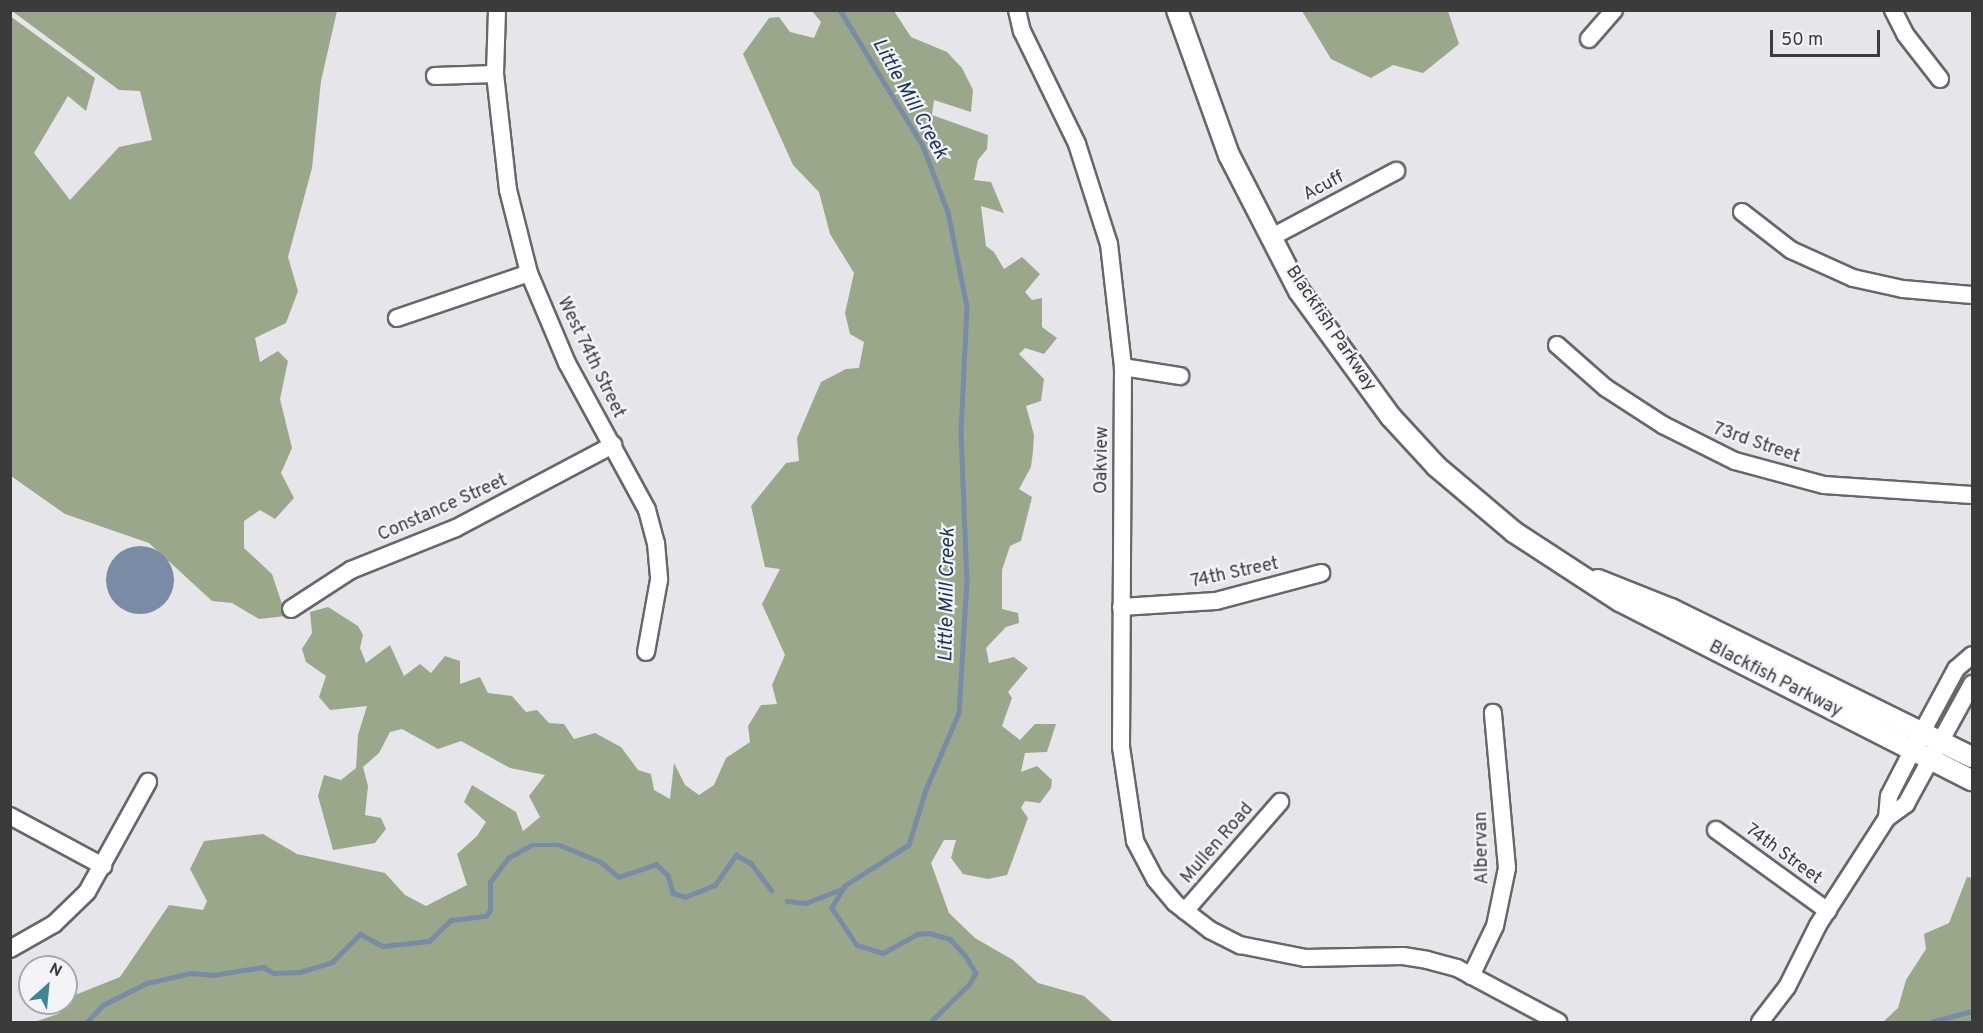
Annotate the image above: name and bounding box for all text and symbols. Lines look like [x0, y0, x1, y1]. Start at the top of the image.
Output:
scale bar [1773, 18, 1882, 56]
text: 50 m [1781, 29, 1823, 52]
water label: Little Mill Creek [866, 35, 952, 163]
street label: Acuff [1300, 167, 1348, 207]
street label: Blackfish Parkway [1280, 262, 1380, 396]
street label: West 74th Street [551, 294, 629, 422]
street label: 73rd Street [1710, 419, 1802, 469]
street label: Oakview [1092, 426, 1114, 494]
street label: Constance Street [375, 471, 511, 547]
water label: Little Mill Creek [935, 528, 961, 662]
street label: 74th Street [1189, 554, 1281, 594]
street label: Blackfish Parkway [1705, 637, 1845, 723]
street label: Mullen Road [1177, 799, 1259, 889]
street label: Albervan [1472, 811, 1494, 885]
street label: 74th Street [1741, 820, 1825, 890]
north arrow [18, 955, 78, 1015]
text: N [46, 959, 65, 982]

